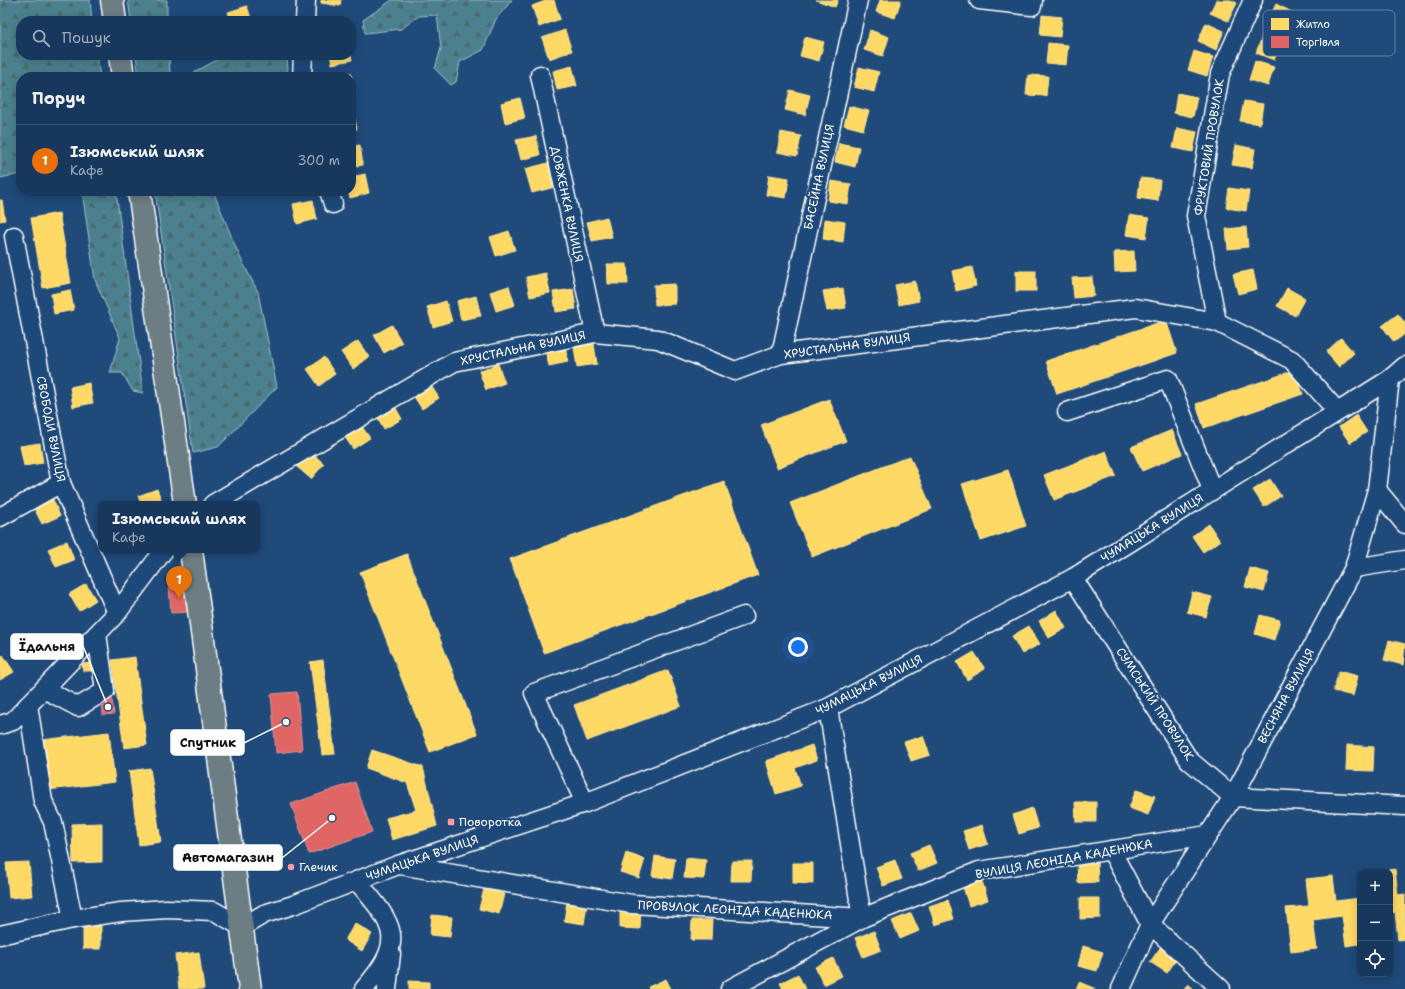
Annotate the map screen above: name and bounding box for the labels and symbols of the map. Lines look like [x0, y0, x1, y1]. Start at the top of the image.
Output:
legend [1263, 10, 1395, 56]
text: Житло [1296, 17, 1330, 32]
text: Торгівля [1296, 35, 1340, 50]
street label: ФРУКТОВИЙ ПРОВУЛОК [1190, 77, 1228, 217]
street label: БАСЕЙНА ВУЛИЦЯ [800, 123, 838, 231]
street label: ДОВЖЕНКА ВУЛИЦЯ [547, 145, 587, 263]
street label: ХРУСТАЛЬНА ВУЛИЦЯ [459, 327, 587, 369]
street label: ХРУСТАЛЬНА ВУЛИЦЯ [783, 329, 911, 363]
street label: СВОБОДИ ВУЛИЦЯ [33, 375, 69, 483]
street label: ЧУМАЦЬКА ВУЛИЦЯ [1098, 490, 1206, 566]
pin: 1 [166, 566, 192, 599]
callout: Їдальня [11, 634, 83, 659]
your location [788, 637, 808, 657]
text: Їдальня [19, 638, 75, 655]
street label: СУМСЬКИЙ ПРОВУЛОК [1112, 644, 1198, 764]
street label: ВЕСНЯНА ВУЛИЦЯ [1254, 646, 1318, 746]
street label: ЧУМАЦЬКА ВУЛИЦЯ [813, 651, 925, 719]
callout: Спутник [171, 730, 244, 755]
text: Спутник [180, 734, 236, 751]
place label: Поворотка [459, 814, 522, 830]
marker: Поворотка [446, 817, 456, 827]
street label: ЧУМАЦЬКА ВУЛИЦЯ [364, 831, 480, 885]
street label: ВУЛИЦЯ ЛЕОНІДА КАДЕНЮКА [974, 835, 1154, 882]
callout: Автомагазин [174, 845, 282, 870]
text: Автомагазин [182, 849, 274, 866]
place label: Глечик [299, 859, 338, 875]
marker: Глечик [286, 862, 296, 872]
street label: ПРОВУЛОК ЛЕОНІДА КАДЕНЮКА [637, 897, 833, 923]

